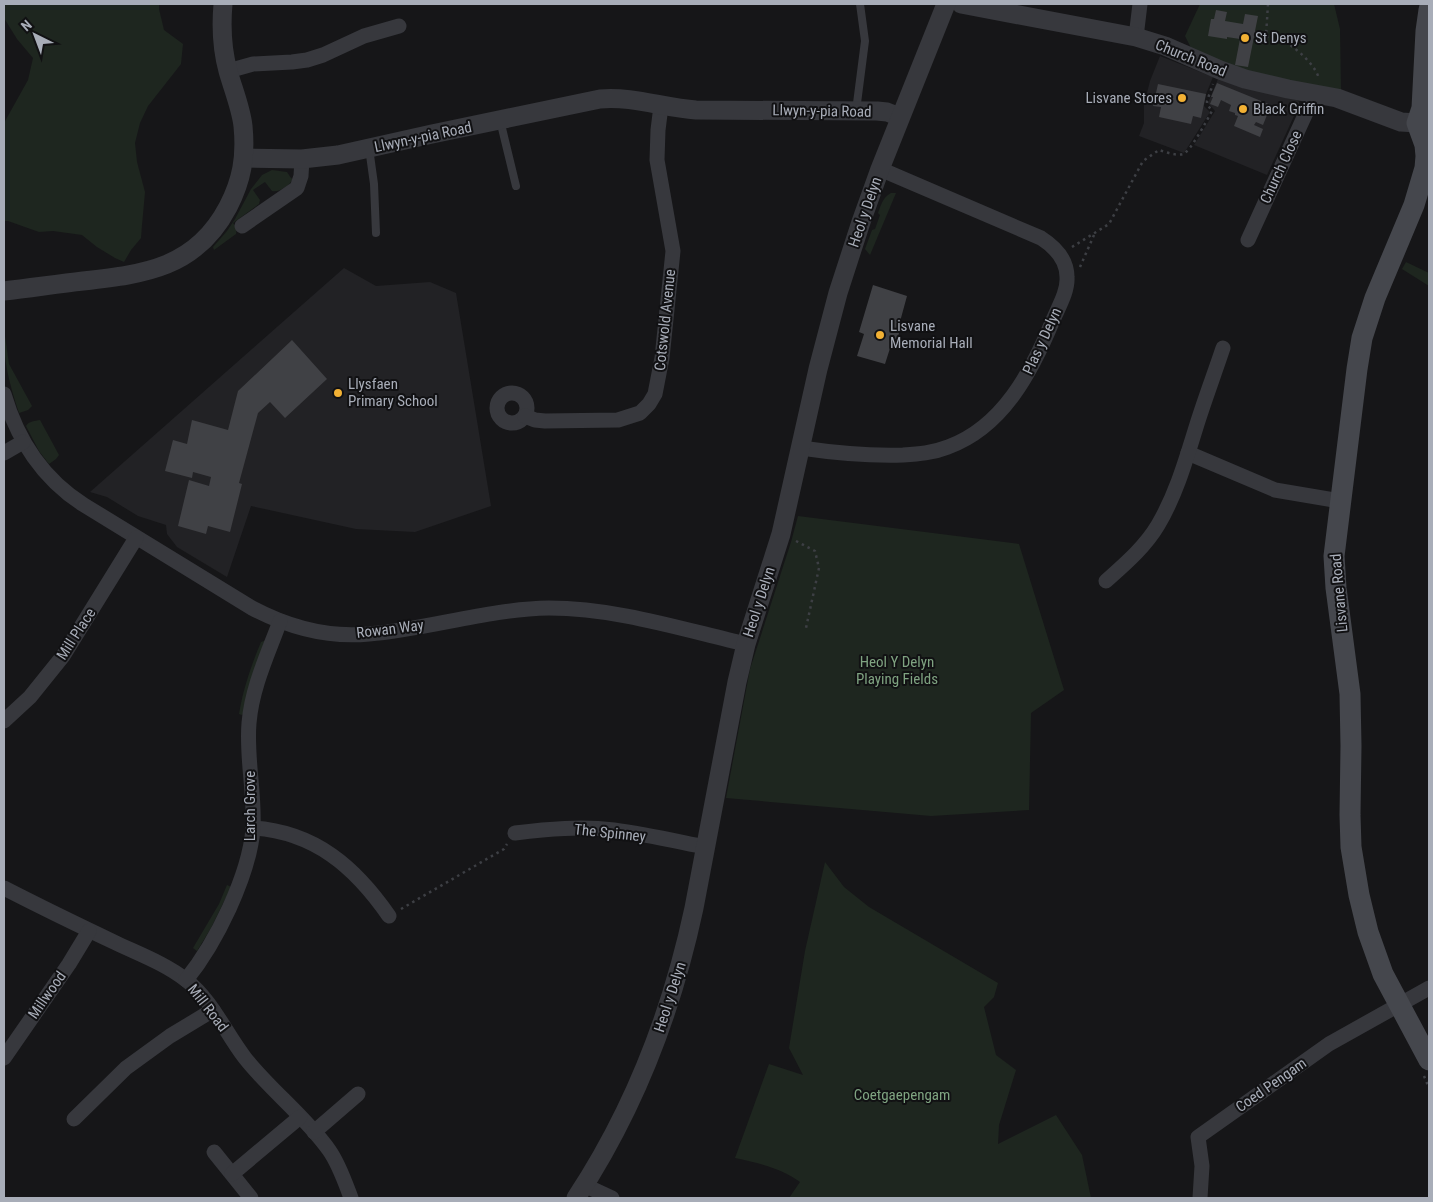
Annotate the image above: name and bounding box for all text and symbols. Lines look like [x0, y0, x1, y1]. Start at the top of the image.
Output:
north arrow [10, 10, 60, 60]
text: N [18, 17, 35, 34]
place label: St Denys [1255, 29, 1307, 47]
marker: St Denys [1239, 32, 1251, 44]
street label: Church Road [1153, 36, 1229, 80]
place label: Lisvane Stores [1085, 89, 1172, 107]
marker: Lisvane Stores [1176, 92, 1188, 104]
place label: Black Griffin [1253, 100, 1324, 118]
street label: Llwyn-y-pia Road [772, 101, 872, 121]
marker: Black Griffin [1237, 103, 1249, 115]
street label: Llwyn-y-pia Road [373, 118, 473, 156]
street label: Church Close [1256, 128, 1306, 206]
street label: Heol y Delyn [845, 175, 885, 249]
street label: Cotswold Avenue [651, 268, 679, 372]
street label: Plas y Delyn [1019, 305, 1065, 377]
place label: Lisvane Memorial Hall [890, 317, 973, 352]
marker: Lisvane Memorial Hall [874, 329, 886, 341]
place label: Llysfaen Primary School [348, 375, 438, 410]
marker: Llysfaen Primary School [332, 387, 344, 399]
street label: Lisvane Road [1327, 553, 1351, 633]
street label: Heol y Delyn [739, 565, 779, 639]
street label: Mill Place [53, 605, 99, 663]
street label: Rowan Way [355, 616, 425, 642]
park label: Heol Y Delyn Playing Fields [856, 653, 938, 688]
street label: Larch Grove [241, 771, 259, 841]
street label: The Spinney [573, 820, 647, 846]
street label: Heol y Delyn [650, 960, 690, 1034]
street label: Millwood [24, 968, 70, 1022]
street label: Mill Road [184, 981, 232, 1035]
street label: Coed Pengam [1232, 1054, 1310, 1116]
park label: Coetgaepengam [854, 1086, 950, 1104]

